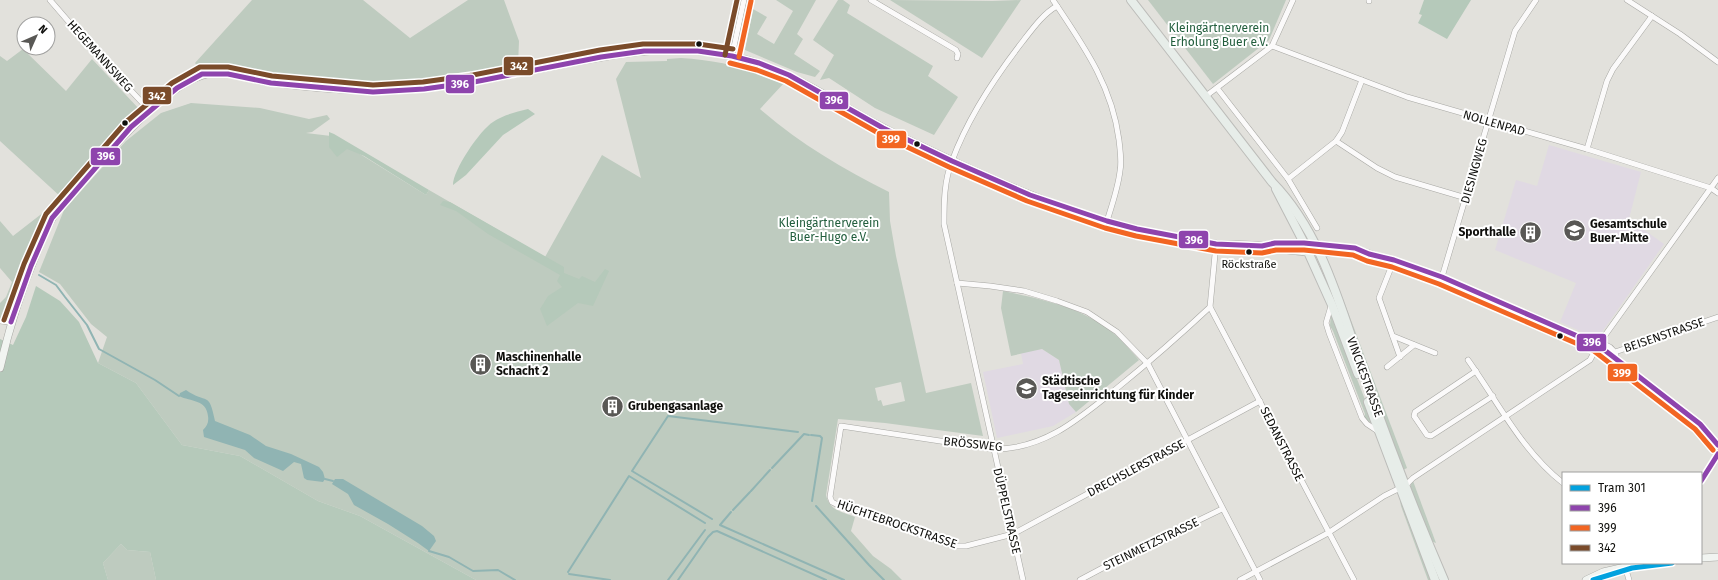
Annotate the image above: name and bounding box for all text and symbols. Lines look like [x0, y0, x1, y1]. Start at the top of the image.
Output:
north arrow [16, 16, 56, 56]
street label: HEGEMANNSWEG [64, 17, 136, 95]
park label: Kleingärtnerverein Erholung Buer e.V. [1169, 21, 1269, 49]
text: N [36, 22, 50, 36]
unlabelled marker [694, 39, 704, 49]
line badge: 342 [503, 56, 534, 76]
text: 342 [509, 60, 528, 73]
line badge: 396 [445, 74, 475, 94]
text: 396 [450, 78, 469, 91]
line badge: 342 [142, 86, 172, 105]
text: 342 [147, 90, 166, 103]
line badge: 396 [819, 91, 849, 110]
text: 396 [824, 94, 843, 107]
street label: NOLLENPAD [1461, 107, 1527, 139]
unlabelled marker [120, 118, 130, 128]
line badge: 399 [876, 130, 907, 149]
text: 399 [881, 133, 900, 146]
street label: DIESINGWEG [1458, 137, 1490, 205]
unlabelled marker [912, 139, 922, 149]
line badge: 396 [90, 147, 121, 166]
text: 396 [96, 150, 115, 163]
park label: Kleingärtnerverein Buer-Hugo e.V. [779, 216, 879, 244]
place label: Gesamtschule Buer-Mitte [1590, 217, 1667, 245]
school or university icon: Gesamtschule Buer-Mitte [1561, 218, 1587, 244]
building icon: Sporthalle [1518, 219, 1544, 245]
place label: Sporthalle [1458, 225, 1516, 239]
line badge: 396 [1178, 230, 1209, 249]
text: 396 [1184, 234, 1203, 247]
marker: Röckstraße [1244, 247, 1254, 257]
place label: Röckstraße [1221, 258, 1277, 271]
street label: BEISENSTRASSE [1622, 315, 1706, 355]
unlabelled marker [1555, 331, 1565, 341]
line badge: 396 [1576, 333, 1607, 352]
street label: VINCKESTRASSE [1344, 335, 1386, 419]
text: 396 [1582, 336, 1601, 349]
place label: Maschinenhalle Schacht 2 [496, 350, 582, 378]
building icon: Maschinenhalle Schacht 2 [468, 351, 494, 377]
line badge: 399 [1607, 363, 1638, 382]
text: 399 [1612, 367, 1631, 380]
place label: Städtische Tageseinrichtung für Kinder [1042, 374, 1194, 402]
school or university icon: Städtische Tageseinrichtung für Kinder [1013, 375, 1039, 401]
building icon: Grubengasanlage [600, 393, 626, 419]
place label: Grubengasanlage [628, 399, 723, 413]
street label: SEDANSTRASSE [1257, 404, 1307, 484]
street label: BRÖSSWEG [943, 432, 1003, 454]
street label: DRECHSLERSTRASSE [1085, 436, 1187, 500]
street label: DÜPPELSTRASSE [990, 466, 1026, 555]
legend [1562, 472, 1702, 564]
text: Tram 301 [1598, 481, 1646, 495]
street label: HÜCHTEBROCKSTRASSE [835, 495, 960, 551]
text: 396 [1598, 501, 1617, 515]
street label: STEINMETZSTRASSE [1101, 515, 1201, 573]
text: 399 [1598, 521, 1616, 535]
text: 342 [1598, 541, 1616, 555]

